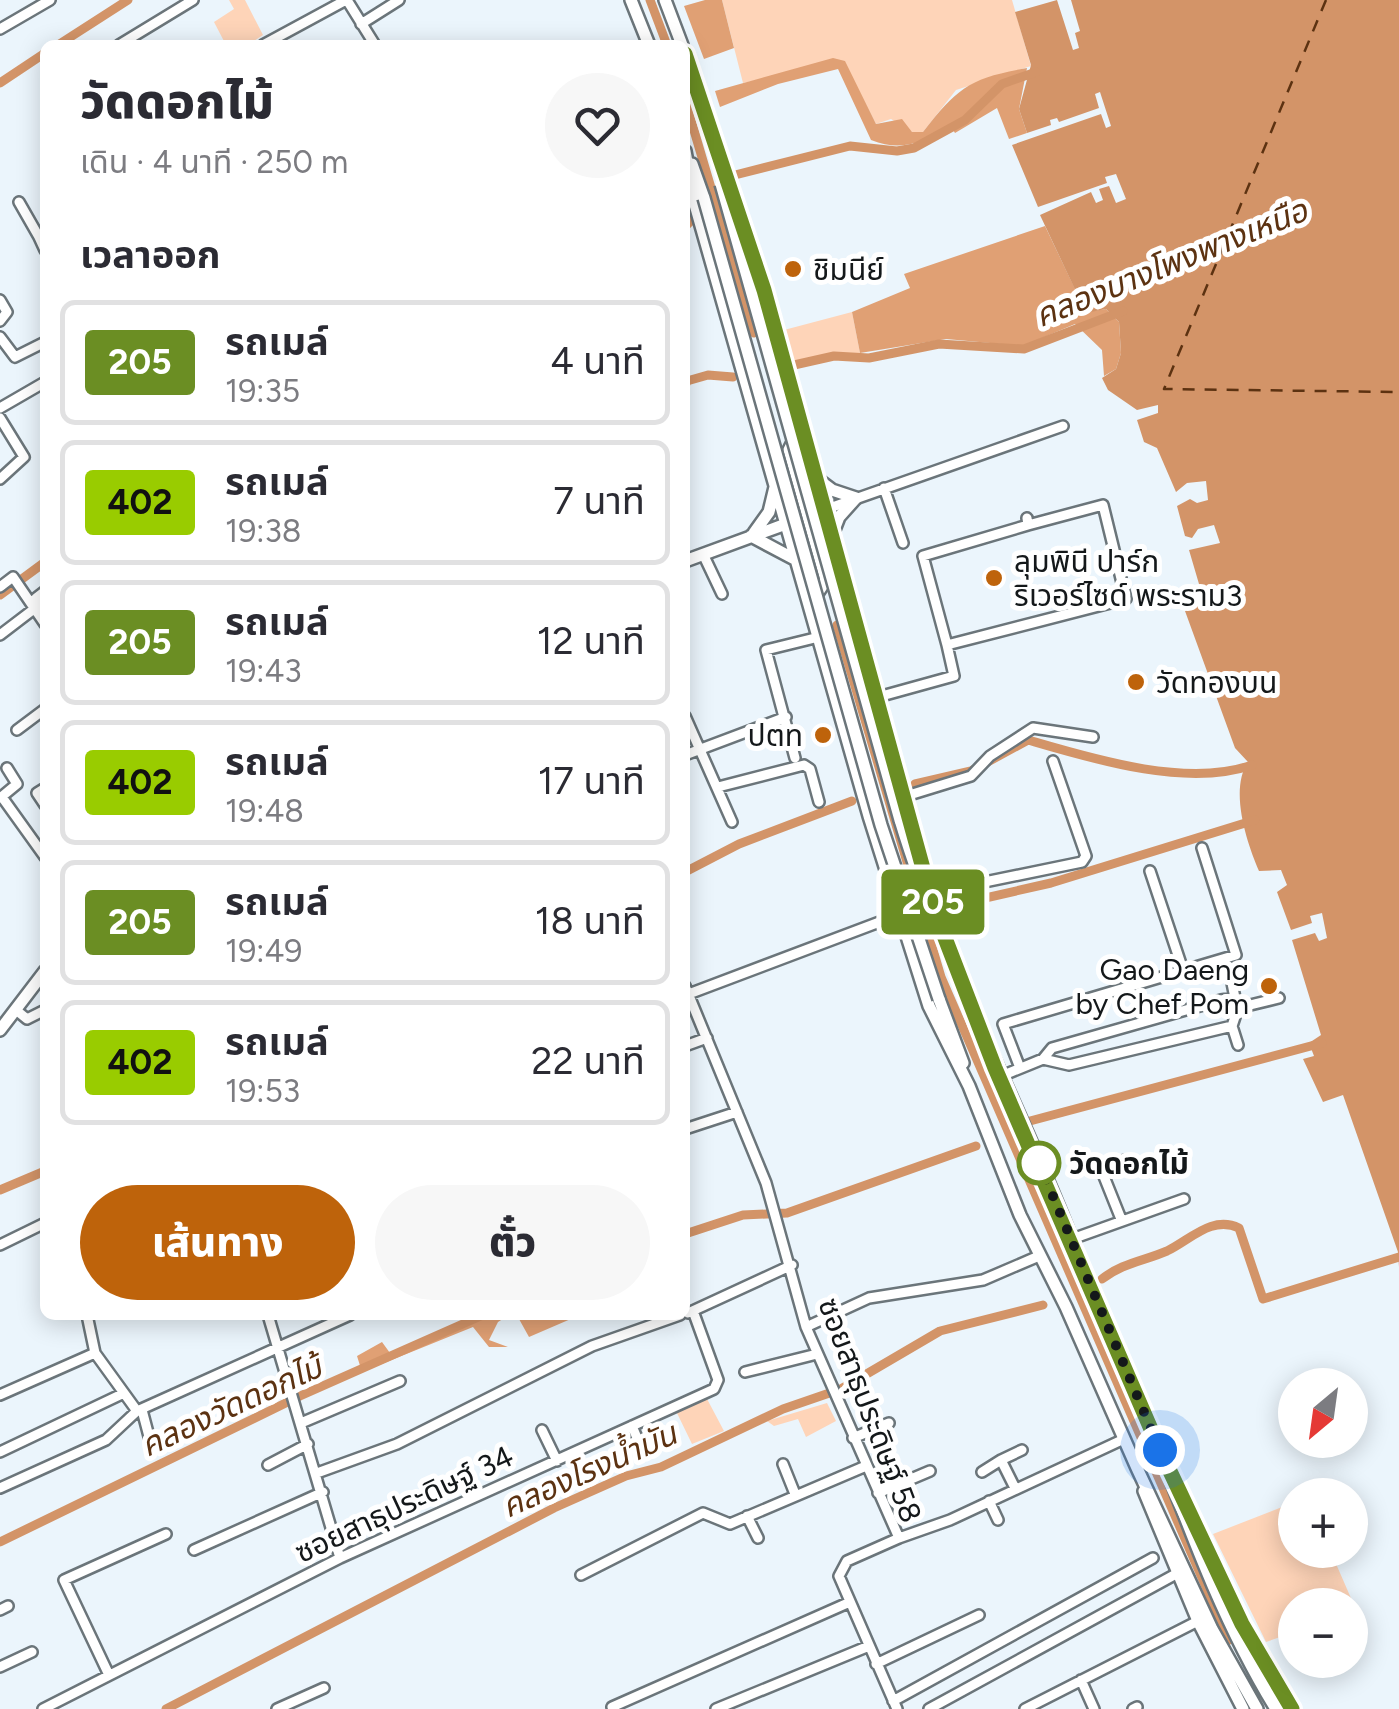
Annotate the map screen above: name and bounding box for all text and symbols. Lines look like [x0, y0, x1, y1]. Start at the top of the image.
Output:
text: วัดดอกไม้ [80, 72, 274, 130]
button: heart [545, 73, 650, 178]
text: เดิน · 4 นาที · 250 m [80, 143, 348, 181]
water label: คลองบางโพงพางเหนือ [1029, 190, 1314, 335]
text: เวลาออก [80, 232, 220, 278]
place label: ชิมนีย์ [813, 251, 884, 288]
marker: ชิมนีย์ [782, 258, 804, 280]
text: รถเมล์ [225, 319, 329, 365]
text: 4 นาที [550, 338, 645, 384]
text: 205 [108, 341, 172, 383]
text: 19:35 [225, 372, 300, 410]
text: รถเมล์ [225, 459, 329, 505]
text: 7 นาที [553, 478, 645, 524]
text: 402 [107, 481, 173, 523]
text: 19:38 [225, 512, 301, 550]
place label: ลุมพินี ปาร์ก ริเวอร์ไซด์ พระราม3 [1014, 543, 1242, 614]
marker: ลุมพินี ปาร์ก ริเวอร์ไซด์ พระราม3 [983, 567, 1005, 589]
text: รถเมล์ [225, 599, 329, 645]
text: 12 นาที [537, 618, 645, 664]
text: 205 [108, 621, 172, 663]
text: 19:43 [225, 652, 302, 690]
place label: วัดทองบน [1156, 664, 1277, 701]
marker: วัดทองบน [1125, 671, 1147, 693]
place label: ปตท [748, 717, 803, 754]
marker: ปตท [812, 724, 834, 746]
text: รถเมล์ [225, 739, 329, 785]
text: 17 นาที [538, 758, 645, 804]
text: 402 [107, 761, 173, 803]
text: 19:48 [225, 792, 304, 830]
line badge: 205 [876, 870, 990, 934]
text: รถเมล์ [225, 879, 329, 925]
text: 205 [901, 881, 965, 923]
text: 18 นาที [535, 898, 645, 944]
text: 205 [108, 901, 172, 943]
text: 19:49 [225, 932, 302, 970]
place label: Gao Daeng by Chef Pom [1075, 951, 1249, 1022]
marker: Gao Daeng by Chef Pom [1258, 975, 1280, 997]
text: รถเมล์ [225, 1019, 329, 1065]
text: 22 นาที [531, 1038, 645, 1084]
text: 402 [107, 1041, 173, 1083]
text: 19:53 [225, 1072, 300, 1110]
marker: วัดดอกไม้ [1018, 1142, 1060, 1184]
place label: วัดดอกไม้ [1069, 1145, 1189, 1182]
button: เส้นทาง [80, 1185, 355, 1300]
button: ตั๋ว [375, 1185, 650, 1300]
street label: ซอยสาธุประดิษฐ์ 58 [810, 1293, 930, 1527]
water label: คลองวัดดอกไม้ [134, 1346, 332, 1465]
north arrow [1278, 1368, 1368, 1458]
map controls [1278, 1368, 1368, 1678]
water label: คลองโรงน้ำมัน [494, 1411, 685, 1526]
your location [1135, 1425, 1185, 1475]
street label: ซอยสาธุประดิษฐ์ 34 [289, 1437, 519, 1571]
button: + [1278, 1478, 1368, 1568]
button: − [1278, 1588, 1368, 1678]

